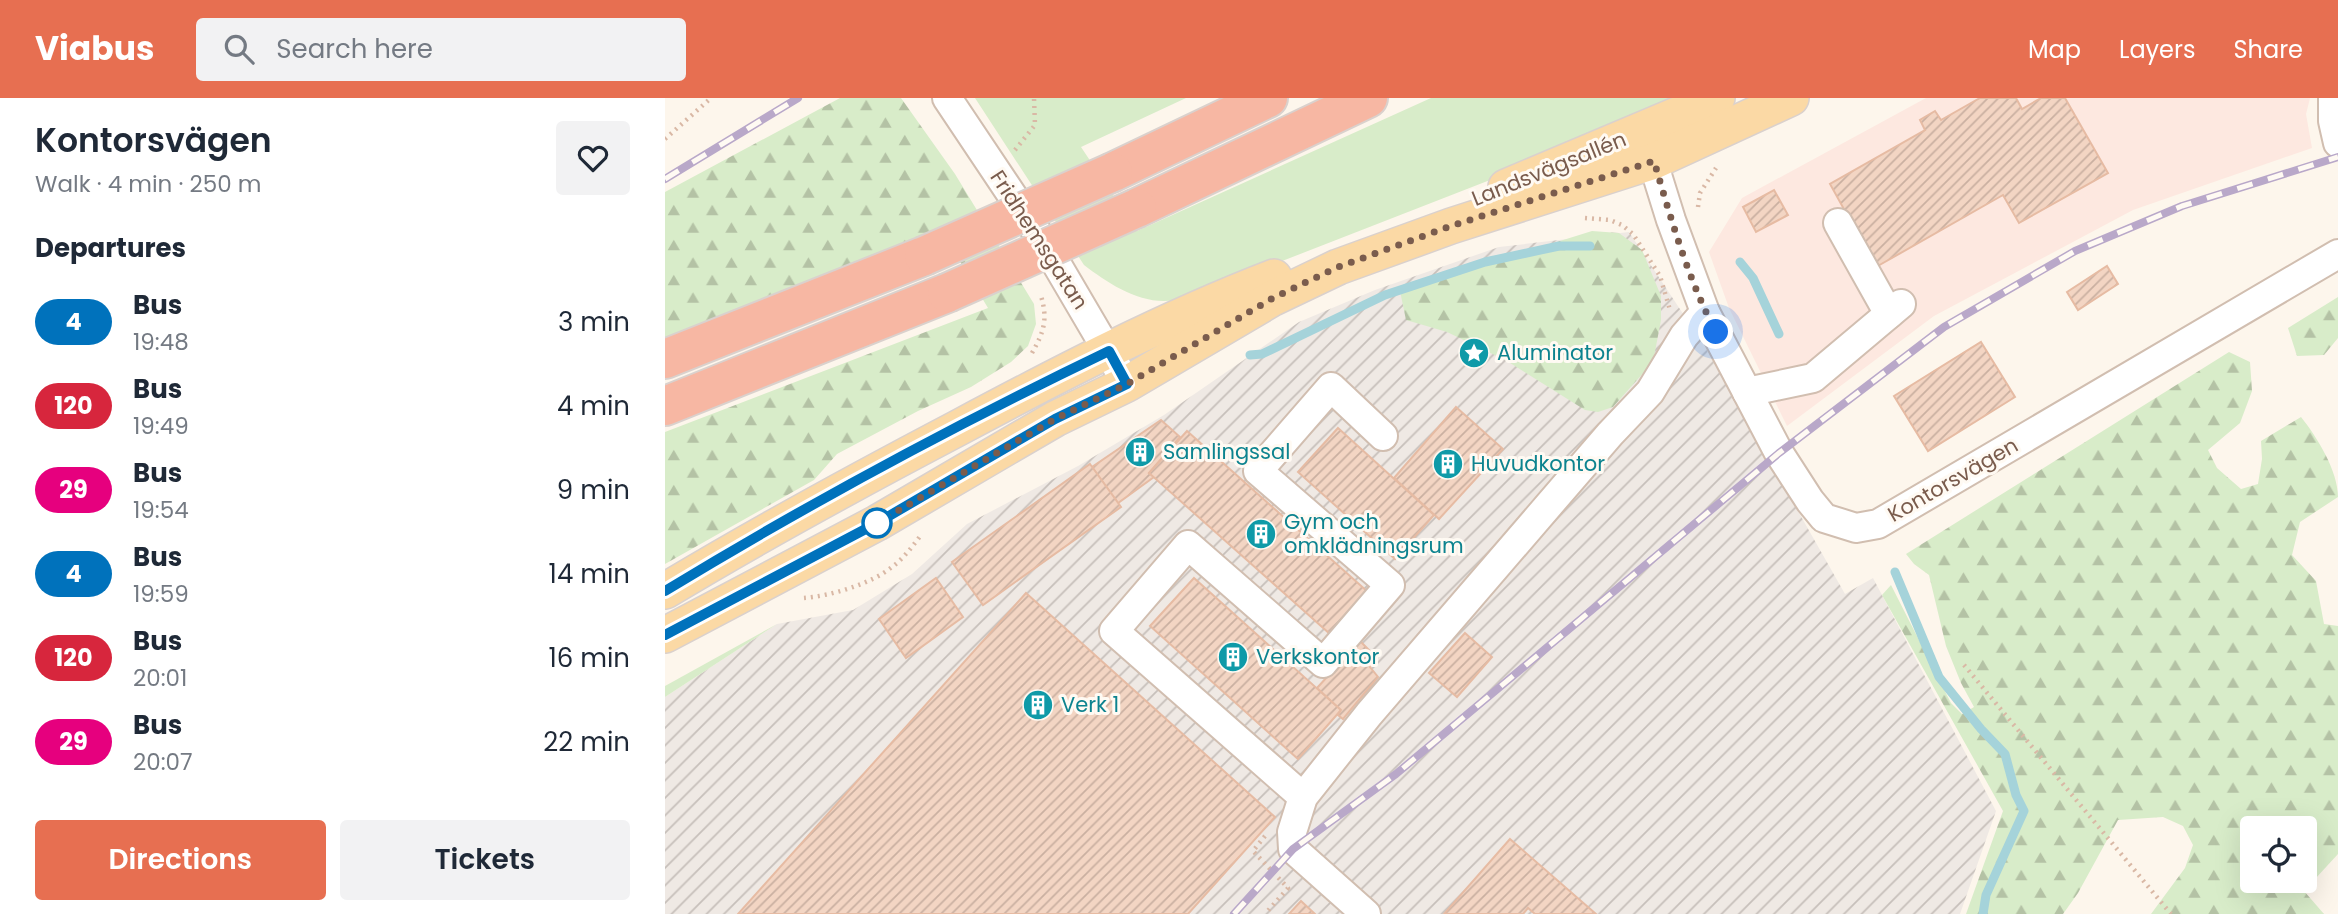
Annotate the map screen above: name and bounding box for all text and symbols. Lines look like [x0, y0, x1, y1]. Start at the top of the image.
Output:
search box [196, 18, 686, 81]
text: Viabus [35, 25, 154, 72]
icon: search [220, 30, 258, 68]
text: Search here [276, 31, 433, 67]
text: Map [2028, 33, 2081, 66]
text: Layers [2119, 33, 2195, 66]
text: Share [2233, 33, 2303, 66]
text: Kontorsvägen [35, 117, 272, 164]
button: heart [556, 121, 630, 195]
street label: Landsvägsallén [1467, 124, 1630, 213]
street label: Fridhemsgatan [984, 165, 1095, 315]
text: Walk · 4 min · 250 m [35, 168, 261, 200]
text: Departures [35, 230, 186, 266]
text: Bus [133, 287, 182, 323]
text: 3 min [558, 304, 630, 340]
text: 4 [65, 305, 82, 338]
your location [1698, 314, 1733, 349]
text: 19:48 [133, 326, 189, 358]
place icon: Aluminator [1457, 336, 1491, 370]
place label: Aluminator [1497, 338, 1613, 367]
text: Bus [133, 371, 182, 407]
text: 4 min [557, 388, 630, 424]
text: 120 [54, 389, 93, 422]
text: 19:49 [133, 410, 189, 442]
street label: Kontorsvägen [1882, 431, 2023, 529]
building icon: Samlingssal [1123, 435, 1157, 469]
place label: Samlingssal [1163, 437, 1290, 466]
building icon: Huvudkontor [1431, 447, 1465, 481]
place label: Huvudkontor [1471, 449, 1605, 478]
text: Bus [133, 455, 182, 491]
text: 9 min [557, 472, 630, 508]
text: 29 [59, 473, 88, 506]
text: 19:54 [133, 494, 189, 526]
place label: Gym och omklädningsrum [1284, 507, 1464, 560]
unlabelled marker [862, 508, 892, 538]
building icon: Gym och omklädningsrum [1244, 517, 1278, 551]
text: Bus [133, 539, 182, 575]
text: 14 min [549, 556, 630, 592]
text: 4 [65, 557, 82, 590]
text: 19:59 [133, 578, 189, 610]
text: Bus [133, 623, 182, 659]
text: 16 min [548, 640, 630, 676]
building icon: Verkskontor [1216, 640, 1250, 674]
text: 120 [54, 641, 93, 674]
place label: Verkskontor [1256, 642, 1380, 671]
text: 20:01 [133, 662, 187, 694]
building icon: Verk 1 [1021, 688, 1055, 722]
place label: Verk 1 [1061, 690, 1119, 719]
text: Bus [133, 707, 182, 743]
text: 22 min [543, 724, 630, 760]
text: 29 [59, 725, 88, 758]
text: 20:07 [133, 746, 193, 778]
map controls [2240, 816, 2317, 893]
button: locate [2240, 816, 2317, 893]
button: Directions [35, 820, 326, 900]
button: Tickets [340, 820, 630, 900]

